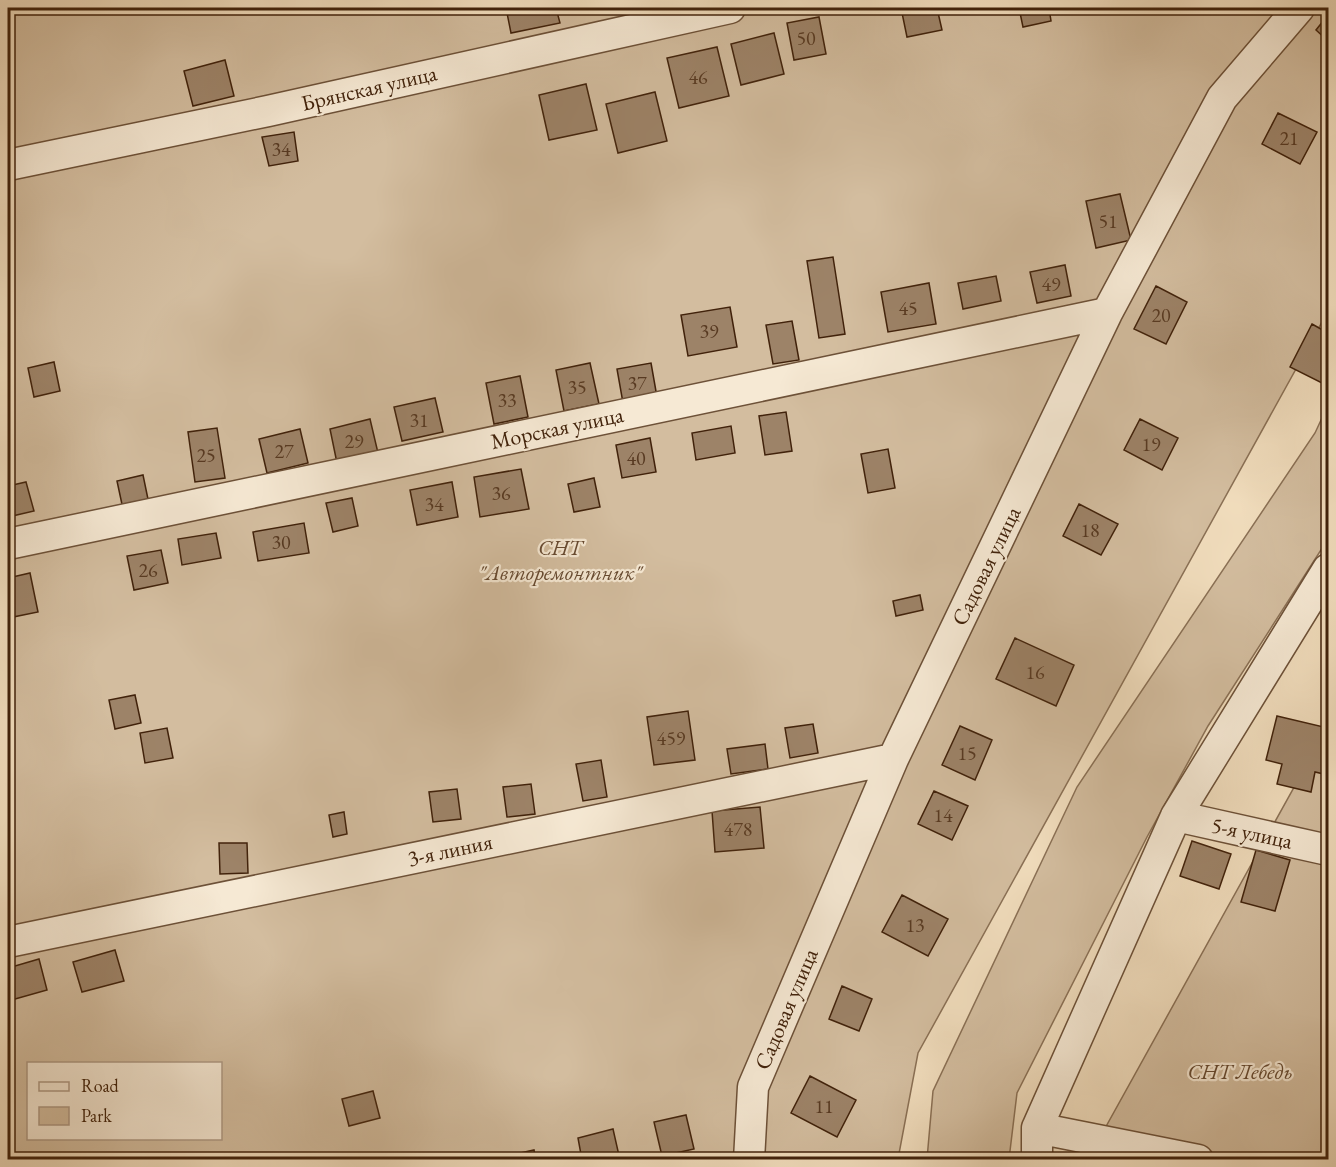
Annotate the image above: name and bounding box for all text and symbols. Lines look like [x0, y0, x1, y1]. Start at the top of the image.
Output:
house number: 50 [796, 25, 816, 51]
street label: Брянская улица [298, 58, 440, 118]
house number: 46 [688, 64, 708, 90]
house number: 21 [1279, 125, 1299, 151]
house number: 34 [271, 136, 291, 162]
house number: 51 [1098, 208, 1118, 234]
house number: 49 [1041, 271, 1061, 297]
house number: 45 [898, 295, 918, 321]
house number: 20 [1151, 302, 1171, 328]
house number: 39 [699, 318, 719, 344]
house number: 37 [627, 370, 647, 396]
house number: 35 [567, 374, 587, 400]
house number: 33 [497, 387, 517, 413]
street label: Морская улица [488, 400, 626, 456]
house number: 31 [409, 407, 429, 433]
house number: 29 [344, 428, 364, 454]
house number: 19 [1141, 431, 1161, 457]
house number: 27 [274, 438, 294, 464]
house number: 25 [196, 442, 216, 468]
house number: 40 [626, 445, 646, 471]
house number: 36 [491, 480, 511, 506]
house number: 34 [424, 491, 444, 517]
street label: Садовая улица [945, 501, 1027, 630]
house number: 18 [1080, 517, 1100, 543]
house number: 30 [271, 529, 291, 555]
park label: СНТ "Авторемонтник" [478, 533, 644, 587]
house number: 26 [138, 557, 158, 583]
house number: 16 [1025, 659, 1045, 685]
house number: 459 [657, 725, 686, 751]
house number: 15 [957, 740, 977, 766]
house number: 14 [933, 802, 953, 828]
street label: 5-я улица [1209, 810, 1295, 856]
house number: 478 [724, 816, 752, 842]
street label: 3-я линия [405, 827, 495, 873]
house number: 13 [905, 912, 925, 938]
street label: Садовая улица [747, 944, 825, 1074]
park label: СНТ Лебедь [1187, 1057, 1293, 1086]
legend [27, 1062, 222, 1140]
text: Road [81, 1074, 120, 1097]
house number: 11 [814, 1093, 834, 1119]
text: Park [81, 1104, 112, 1127]

